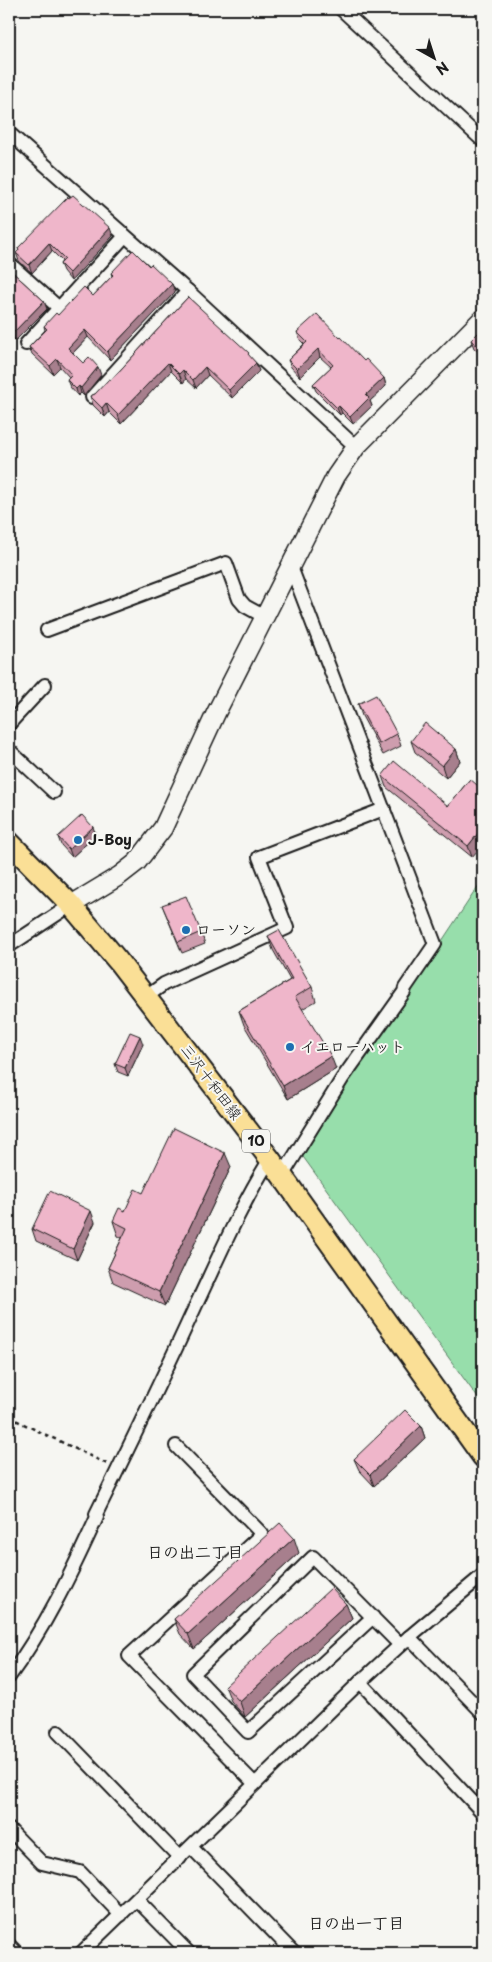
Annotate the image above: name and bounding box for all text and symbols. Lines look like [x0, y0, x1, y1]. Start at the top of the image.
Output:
north arrow [410, 32, 460, 82]
text: N [432, 57, 453, 80]
place label: J-Boy [88, 827, 132, 850]
marker: J-Boy [72, 834, 84, 846]
place label: ローソン [196, 917, 256, 940]
marker: ローソン [180, 924, 192, 936]
place label: イエローハット [300, 1034, 405, 1057]
street label: 三沢十和田線 [176, 1038, 248, 1124]
marker: イエローハット [284, 1041, 296, 1053]
road number: 10 [242, 1130, 270, 1152]
district label: 日の出二丁目 [147, 1539, 243, 1563]
district label: 日の出一丁目 [308, 1910, 404, 1934]

